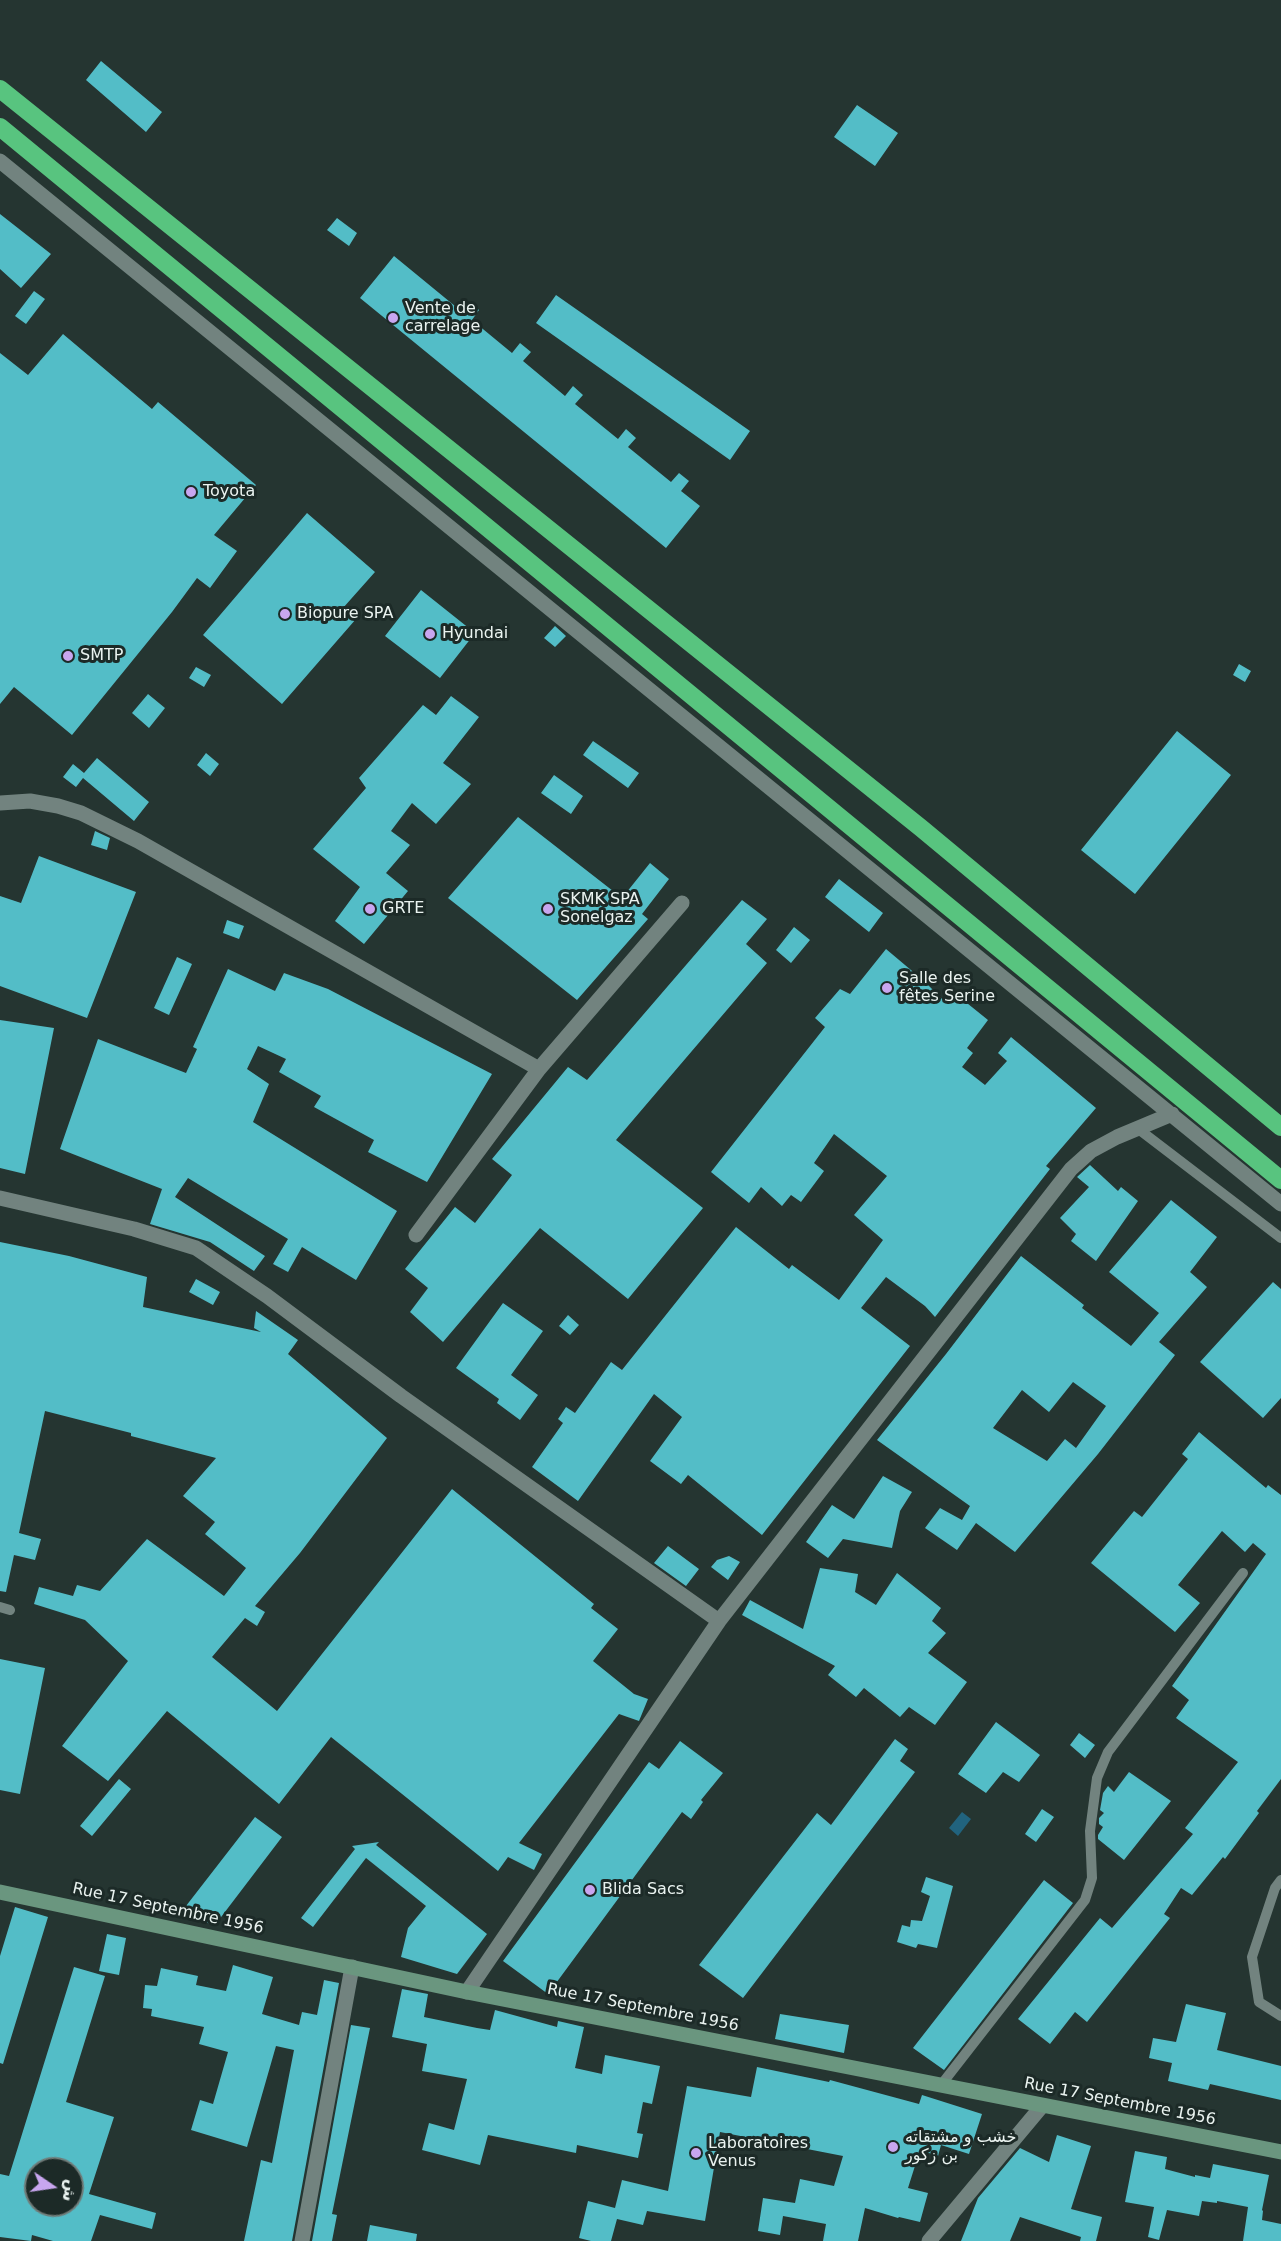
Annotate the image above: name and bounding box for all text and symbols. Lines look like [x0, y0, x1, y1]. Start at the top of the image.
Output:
place label: Vente de carrelage [405, 299, 480, 337]
marker: Vente de carrelage [386, 311, 400, 325]
place label: Toyota [203, 482, 255, 502]
marker: Toyota [184, 485, 198, 499]
place label: Biopure SPA [297, 604, 393, 624]
marker: Biopure SPA [278, 607, 292, 621]
place label: Hyundai [442, 624, 508, 644]
marker: Hyundai [423, 627, 437, 641]
place label: SMTP [80, 646, 123, 666]
marker: SMTP [61, 649, 75, 663]
place label: SKMK SPA Sonelgaz [560, 890, 640, 928]
place label: GRTE [382, 899, 424, 919]
marker: GRTE [363, 902, 377, 916]
marker: SKMK SPA Sonelgaz [541, 902, 555, 916]
place label: Salle des fêtes Serine [899, 969, 995, 1007]
marker: Salle des fêtes Serine [880, 981, 894, 995]
street label: Rue 17 Septembre 1956 [71, 1879, 265, 1939]
place label: Blida Sacs [602, 1880, 684, 1900]
marker: Blida Sacs [583, 1883, 597, 1897]
street label: Rue 17 Septembre 1956 [546, 1980, 740, 2036]
street label: Rue 17 Septembre 1956 [1023, 2074, 1217, 2130]
place label: خشب و مشتقاته بن زكور [905, 2128, 1016, 2166]
place label: Laboratoires Venus [708, 2134, 808, 2172]
marker: خشب و مشتقاته بن زكور [886, 2140, 900, 2154]
marker: Laboratoires Venus [689, 2146, 703, 2160]
north arrow [24, 2157, 84, 2217]
text: ش [58, 2178, 82, 2204]

